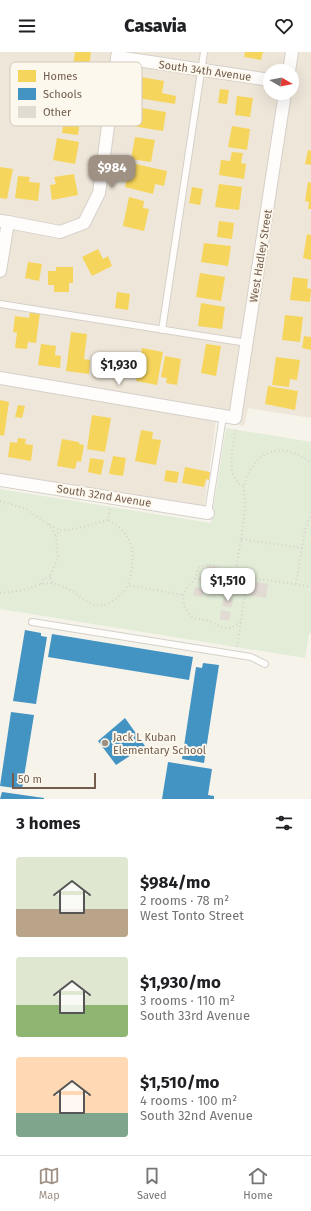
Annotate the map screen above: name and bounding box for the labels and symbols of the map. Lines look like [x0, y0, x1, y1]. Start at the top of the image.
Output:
street label: South 34th Avenue [158, 58, 252, 84]
legend [10, 62, 142, 126]
north arrow [263, 64, 299, 100]
text: Homes [43, 70, 77, 83]
text: Schools [43, 88, 82, 101]
text: Other [43, 106, 72, 119]
pin: $984 [88, 155, 136, 189]
street label: West Hadley Street [247, 208, 275, 304]
pin: $1,930 [86, 352, 152, 386]
street label: South 32nd Avenue [56, 482, 152, 510]
pin: $1,510 [195, 568, 261, 602]
place label: Jack L Kuban Elementary School [113, 731, 206, 757]
marker: Jack L Kuban Elementary School [100, 738, 110, 748]
scale bar [12, 771, 96, 790]

